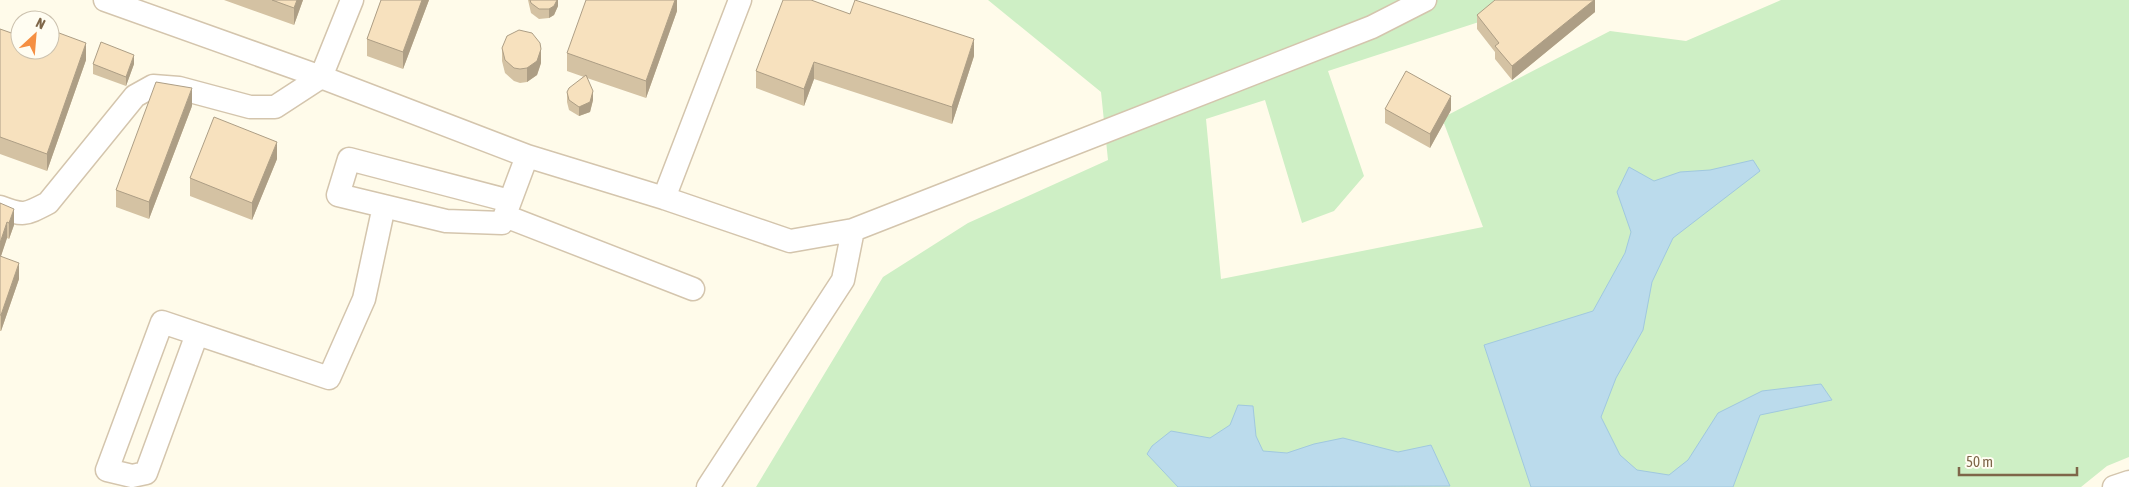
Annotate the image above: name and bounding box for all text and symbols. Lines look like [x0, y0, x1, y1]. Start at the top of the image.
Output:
north arrow [10, 10, 60, 60]
text: N [33, 14, 48, 32]
scale bar [1959, 444, 2076, 476]
text: 50 m [1966, 453, 1993, 470]

